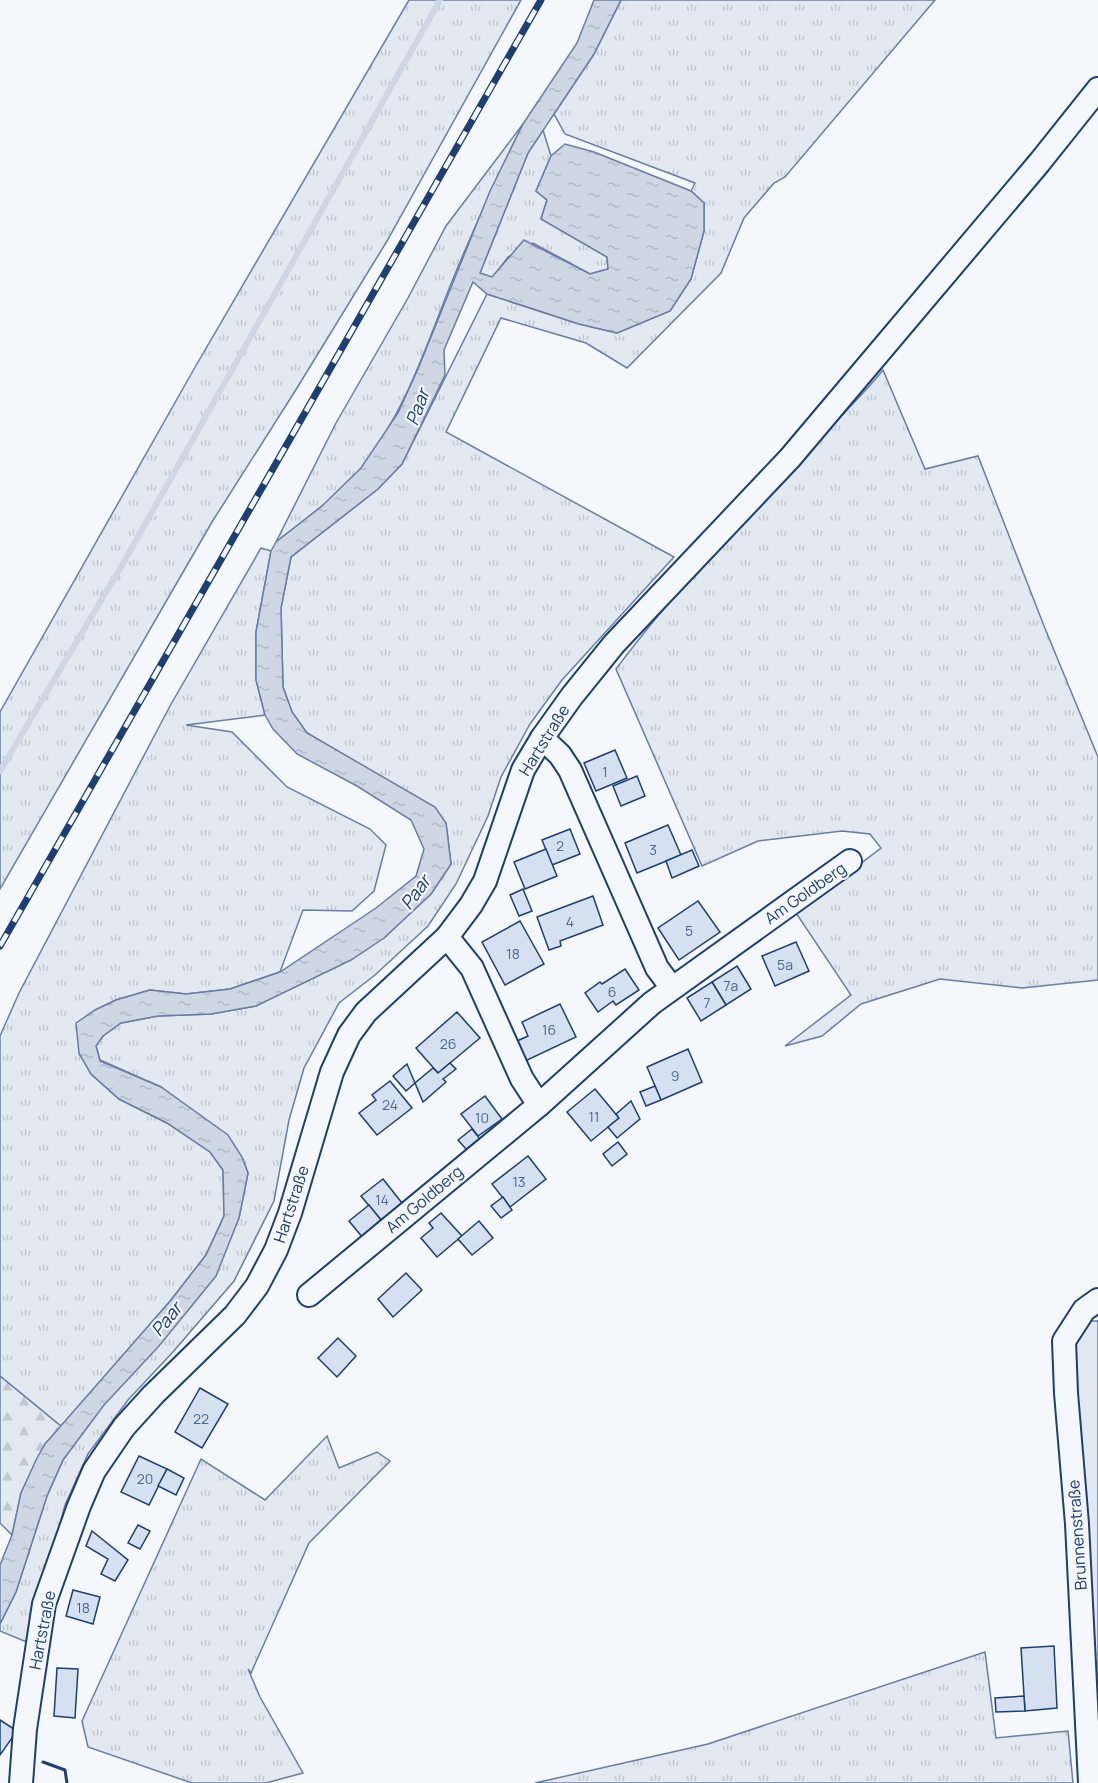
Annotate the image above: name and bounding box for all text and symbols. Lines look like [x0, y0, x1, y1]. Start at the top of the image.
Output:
water label: Paar [399, 383, 435, 428]
street label: Hartstraße [513, 700, 575, 780]
house number: 1 [602, 762, 608, 781]
house number: 2 [556, 836, 564, 855]
house number: 3 [649, 840, 657, 859]
street label: Am Goldberg [760, 857, 850, 929]
water label: Paar [394, 868, 437, 914]
house number: 4 [566, 912, 574, 931]
house number: 5 [685, 921, 693, 940]
house number: 18 [506, 944, 520, 963]
house number: 5a [777, 955, 793, 974]
house number: 7a [724, 976, 738, 995]
house number: 6 [608, 982, 616, 1001]
house number: 7 [703, 993, 711, 1012]
house number: 16 [542, 1020, 556, 1039]
house number: 26 [440, 1034, 456, 1053]
house number: 9 [671, 1066, 679, 1085]
house number: 24 [382, 1095, 398, 1114]
house number: 11 [589, 1107, 599, 1126]
house number: 10 [475, 1108, 489, 1127]
street label: Am Goldberg [381, 1160, 467, 1238]
street label: Hartstraße [268, 1163, 314, 1245]
house number: 13 [512, 1172, 526, 1191]
house number: 14 [375, 1190, 389, 1209]
water label: Paar [145, 1295, 189, 1341]
house number: 22 [193, 1409, 209, 1428]
house number: 20 [137, 1469, 153, 1488]
street label: Brunnenstraße [1062, 1479, 1092, 1591]
street label: Hartstraße [24, 1589, 60, 1671]
house number: 18 [76, 1598, 90, 1617]

